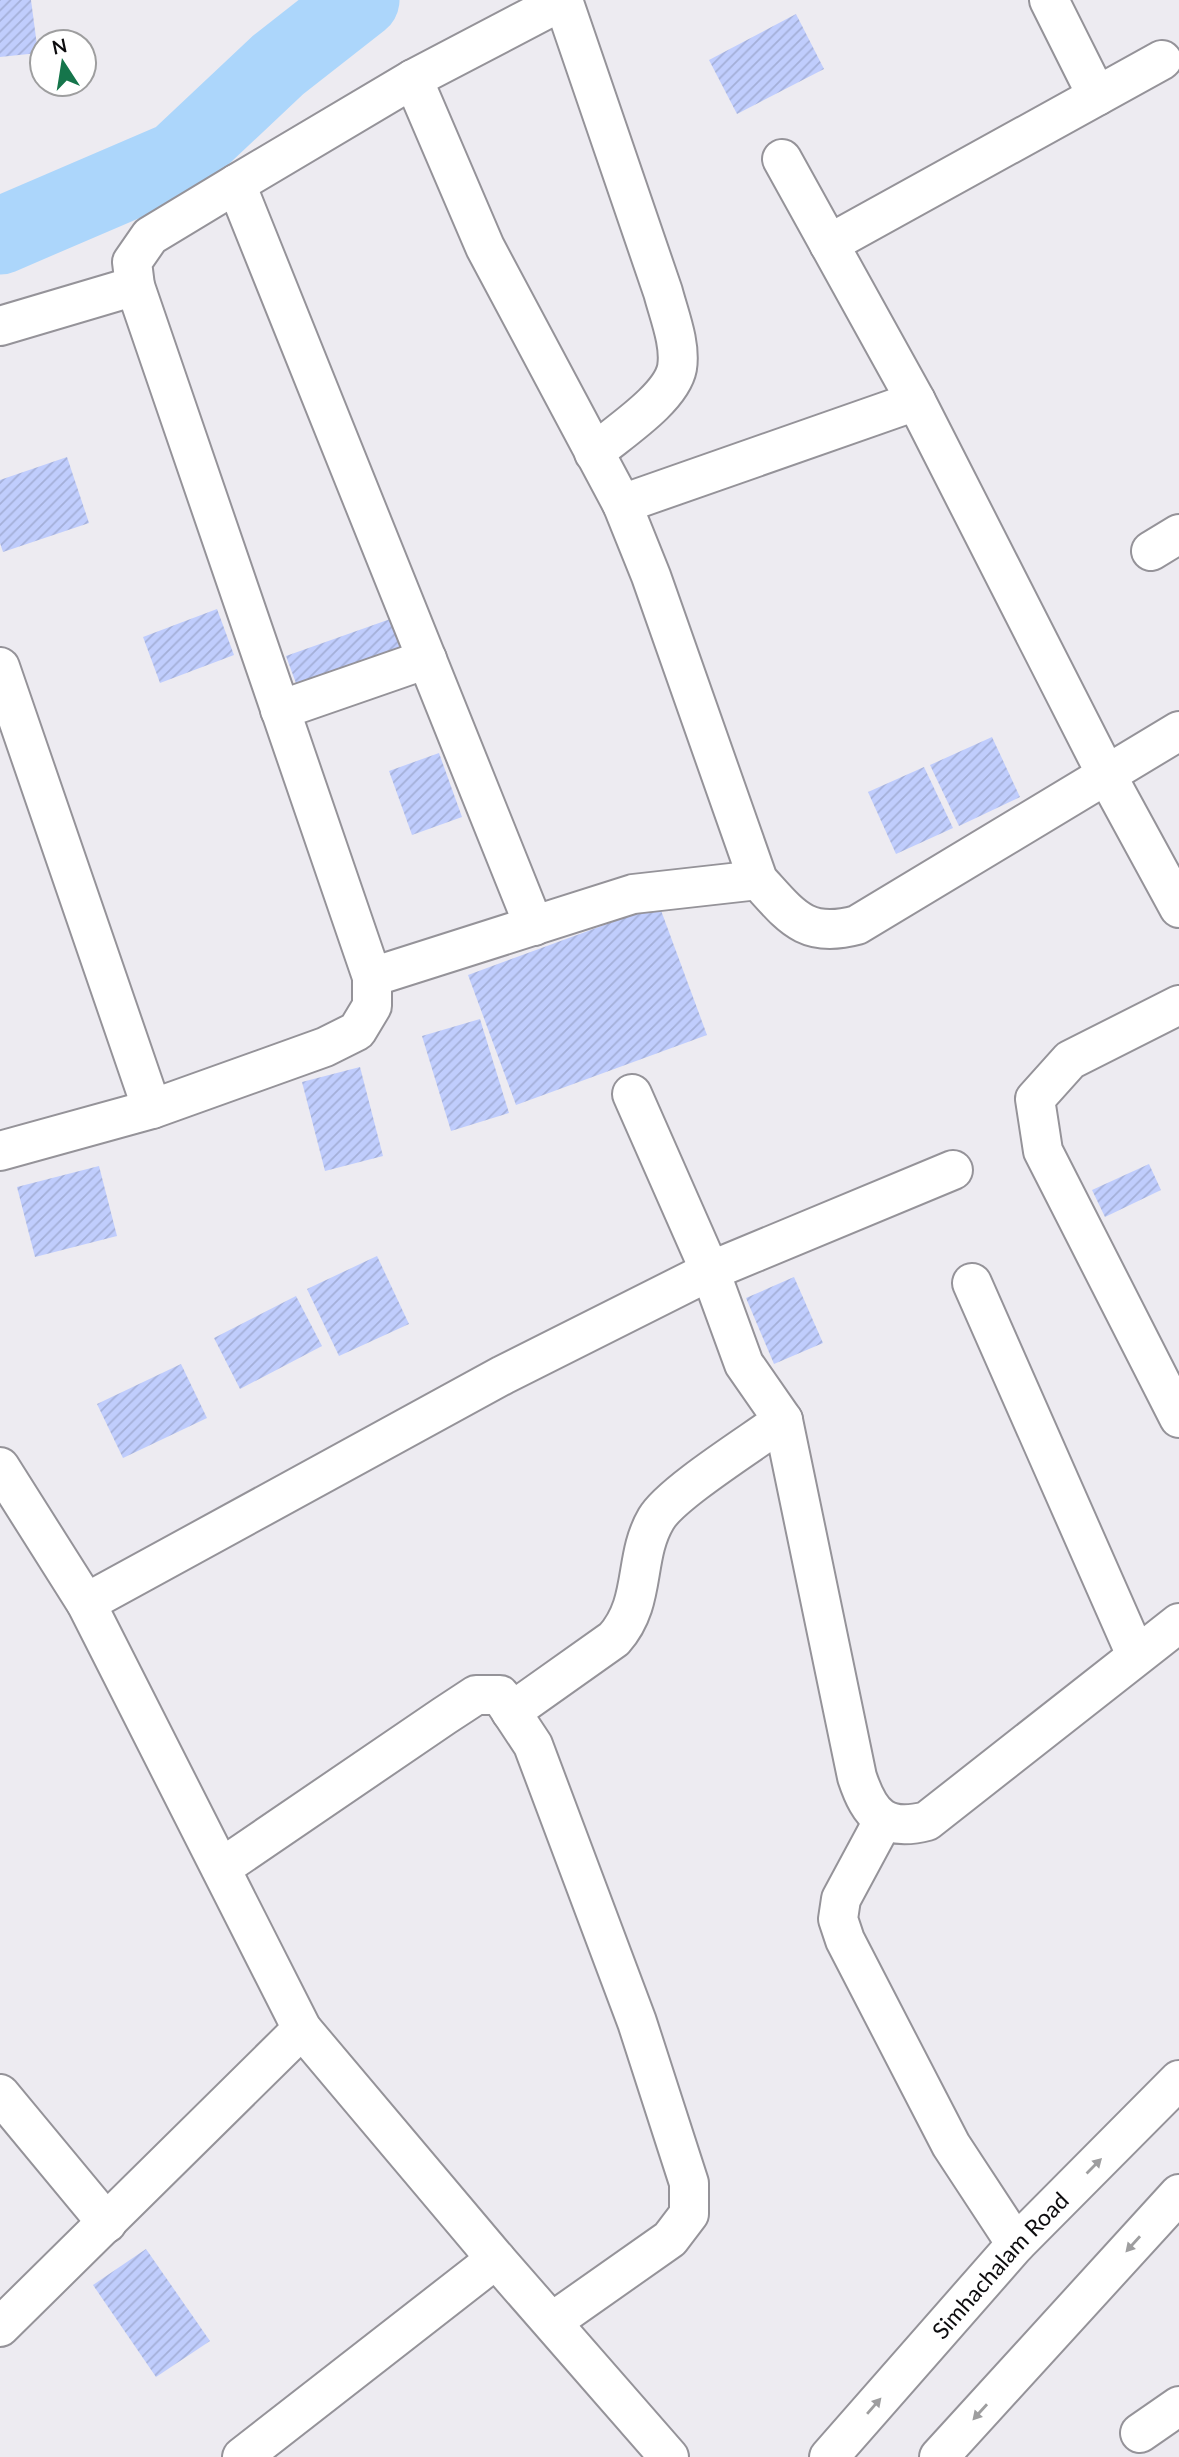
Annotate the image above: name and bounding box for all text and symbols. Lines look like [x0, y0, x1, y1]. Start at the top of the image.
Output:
north arrow [28, 28, 98, 98]
text: N [50, 33, 69, 59]
one-way arrow [1085, 2158, 1101, 2175]
street label: Simhachalam Road [926, 2186, 1074, 2344]
one-way arrow [1125, 2235, 1141, 2253]
one-way arrow [866, 2397, 882, 2415]
one-way arrow [972, 2403, 988, 2420]

